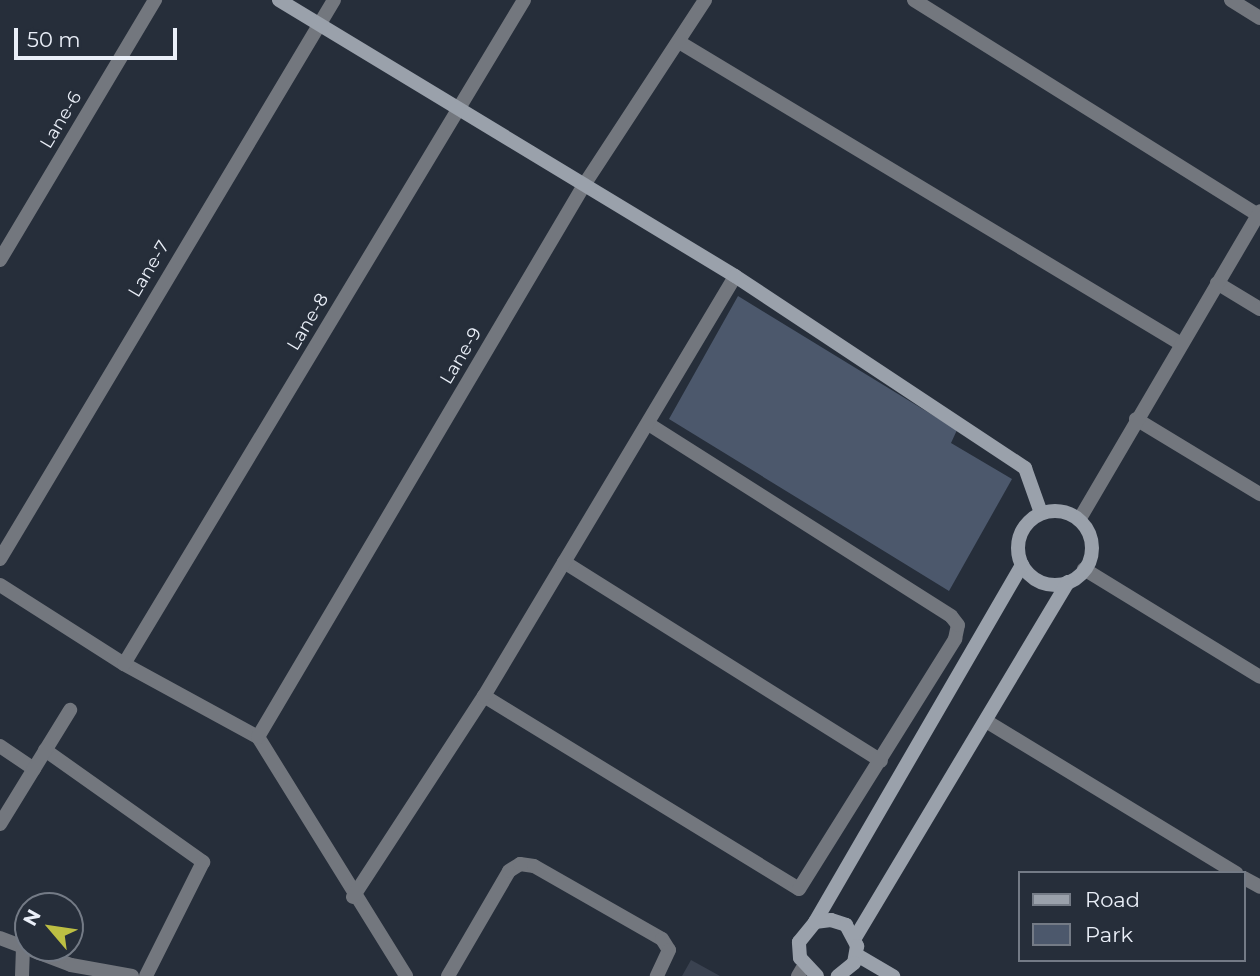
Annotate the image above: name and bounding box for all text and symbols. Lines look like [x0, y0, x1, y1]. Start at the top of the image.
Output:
scale bar [18, 14, 180, 58]
text: 50 m [27, 27, 81, 52]
street label: Lane-6 [36, 88, 86, 152]
street label: Lane-7 [124, 237, 174, 301]
street label: Lane-8 [283, 290, 333, 354]
street label: Lane-9 [436, 324, 486, 388]
legend [1018, 871, 1246, 962]
text: Road [1085, 887, 1140, 912]
north arrow [14, 892, 84, 962]
text: N [18, 905, 46, 930]
text: Park [1085, 922, 1133, 947]

